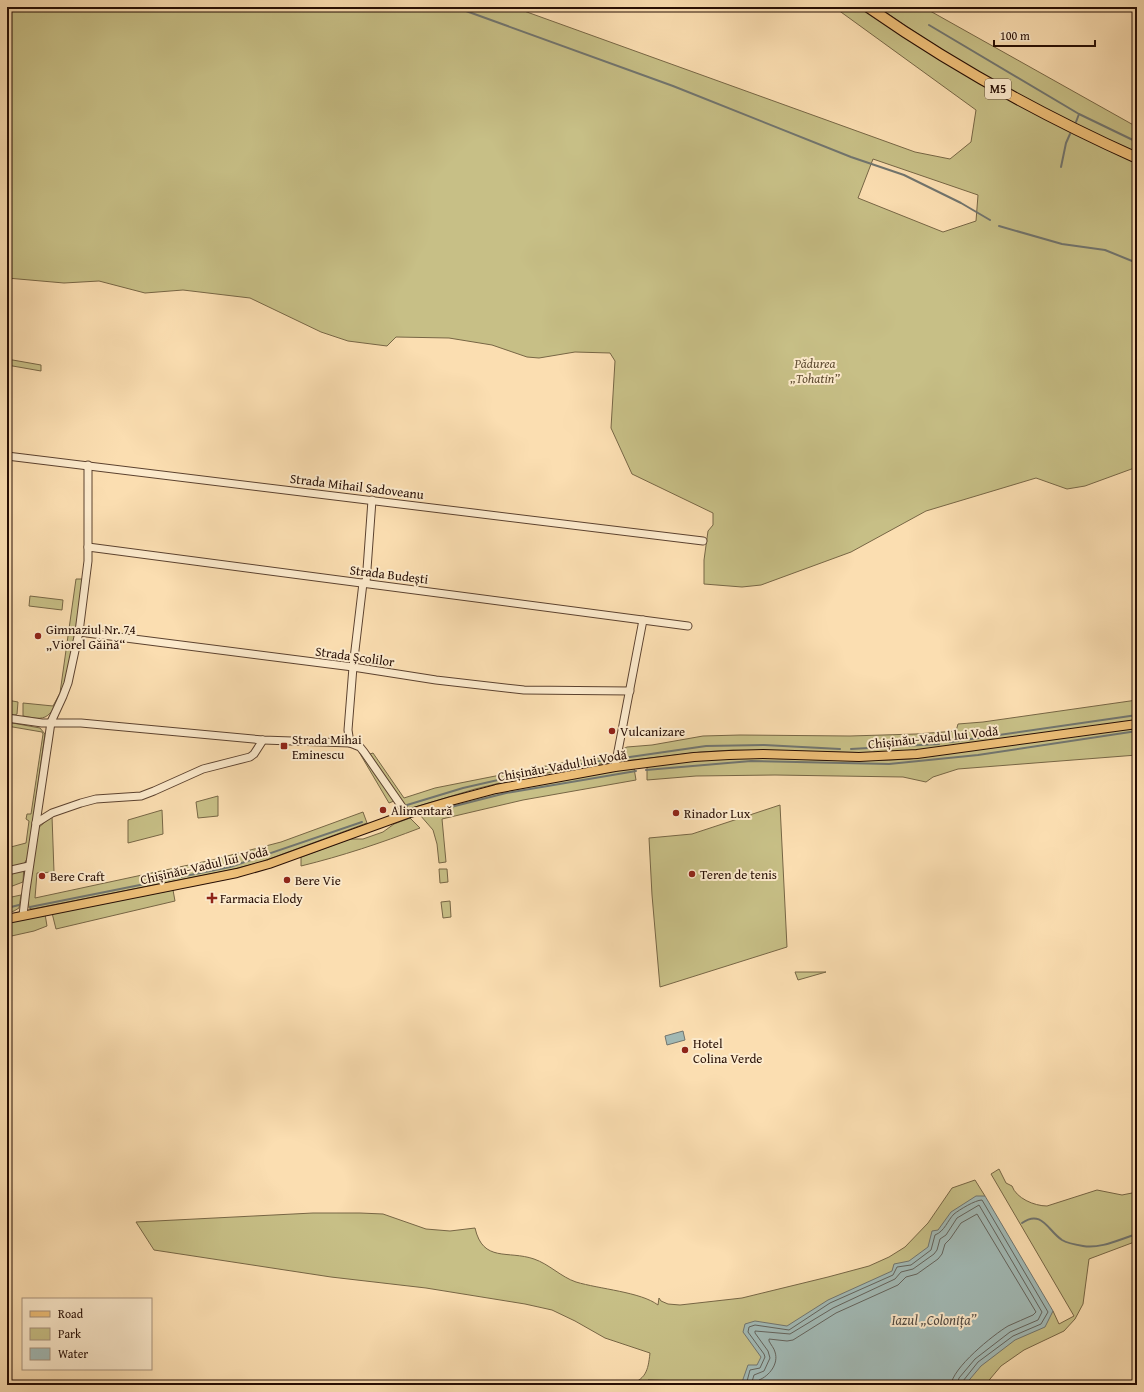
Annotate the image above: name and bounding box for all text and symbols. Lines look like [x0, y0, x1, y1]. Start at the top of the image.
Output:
scale bar [994, 22, 1095, 48]
text: 100 m [1000, 27, 1030, 44]
road number: M5 [985, 79, 1011, 99]
park label: Pădurea „Tohatin” [790, 354, 840, 388]
street label: Strada Mihail Sadoveanu [289, 469, 425, 504]
street label: Strada Budești [349, 560, 430, 589]
place label: Gimnaziul Nr. 74 „Viorel Găină“ [46, 620, 136, 654]
marker: Gimnaziul Nr. 74 „Viorel Găină“ [33, 631, 43, 641]
street label: Strada Școlilor [314, 642, 396, 672]
street label: Chișinău-Vadul lui Vodă [867, 721, 1000, 754]
place label: Vulcanizare [620, 722, 685, 741]
marker: Vulcanizare [607, 726, 617, 736]
place label: Strada Mihai Eminescu [292, 730, 362, 764]
marker: Strada Mihai Eminescu [279, 741, 289, 751]
street label: Chișinău-Vadul lui Vodă [496, 745, 629, 786]
place label: Alimentară [391, 801, 453, 820]
place label: Rinador Lux [684, 804, 751, 823]
marker: Alimentară [378, 805, 388, 815]
marker: Rinador Lux [671, 808, 681, 818]
street label: Chișinău-Vadul lui Vodă [138, 841, 271, 889]
place label: Teren de tenis [700, 865, 777, 884]
place label: Bere Craft [50, 867, 105, 886]
marker: Teren de tenis [687, 869, 697, 879]
marker: Bere Craft [37, 871, 47, 881]
place label: Bere Vie [295, 871, 341, 890]
marker: Bere Vie [282, 875, 292, 885]
place label: Farmacia Elody [220, 889, 303, 908]
marker: Farmacia Elody [207, 893, 217, 903]
place label: Hotel Colina Verde [693, 1034, 762, 1068]
marker: Hotel Colina Verde [680, 1045, 690, 1055]
legend [22, 1298, 152, 1370]
text: Road [58, 1305, 84, 1322]
water label: Iazul „Colonița” [891, 1310, 977, 1330]
text: Park [58, 1325, 82, 1342]
text: Water [58, 1345, 88, 1362]

